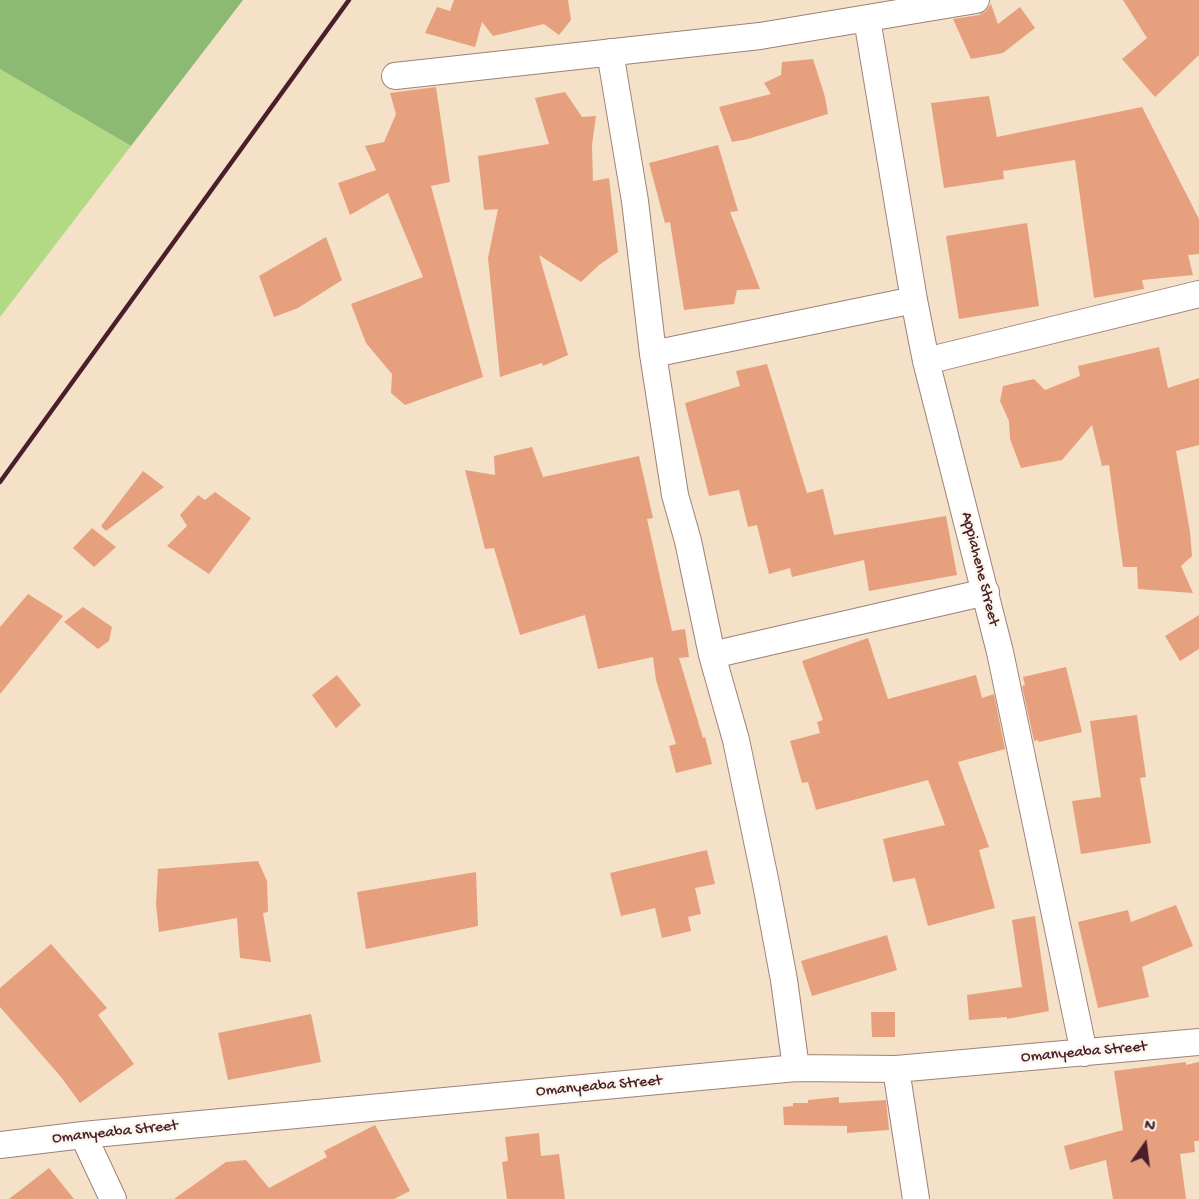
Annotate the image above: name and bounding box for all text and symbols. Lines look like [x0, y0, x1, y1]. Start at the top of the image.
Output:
street label: Appiahene Street [956, 510, 1002, 628]
street label: Omanyeaba Street [1020, 1038, 1148, 1068]
street label: Omanyeaba Street [535, 1072, 663, 1102]
north arrow [1115, 1115, 1175, 1175]
street label: Omanyeaba Street [51, 1117, 179, 1149]
text: N [1142, 1117, 1157, 1138]

